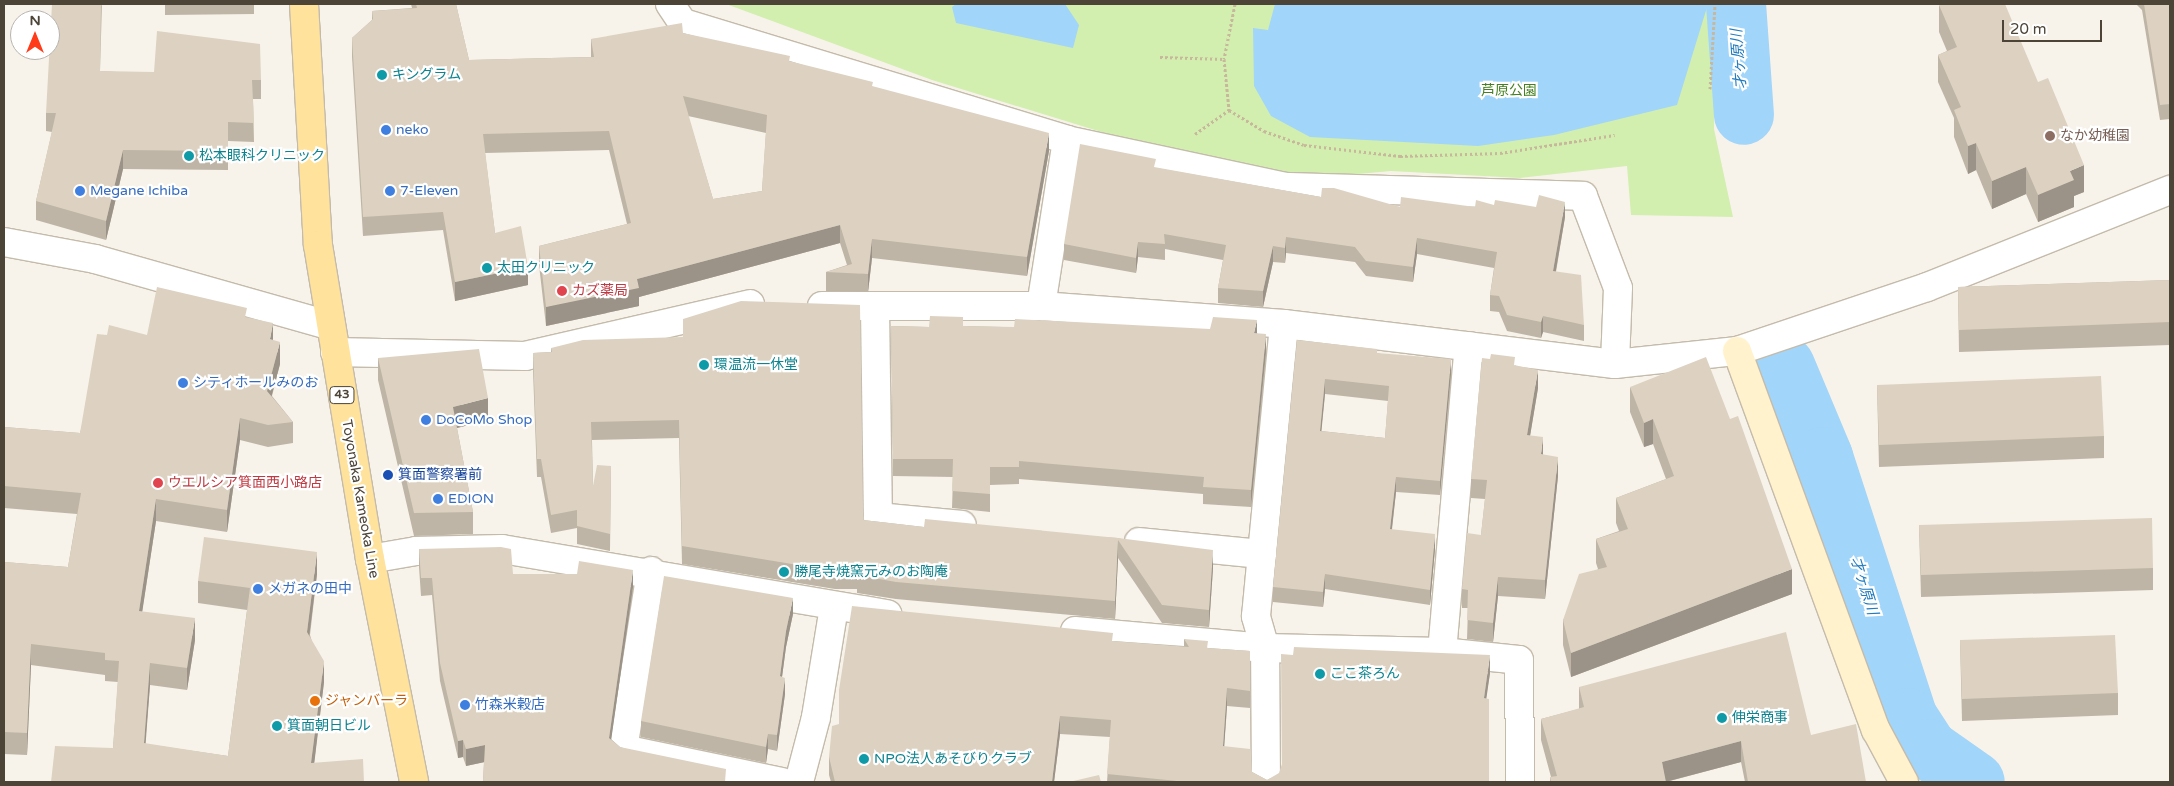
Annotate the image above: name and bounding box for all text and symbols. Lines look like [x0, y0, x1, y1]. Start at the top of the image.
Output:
north arrow [10, 10, 60, 60]
scale bar [2004, 10, 2104, 42]
text: N [29, 12, 41, 29]
text: 20 m [2010, 20, 2047, 38]
water label: 才ヶ原川 [1728, 28, 1750, 90]
place label: キングラム [392, 67, 462, 83]
marker: キングラム [376, 69, 388, 81]
park label: 芦原公園 [1481, 83, 1537, 99]
place label: neko [396, 122, 428, 138]
marker: neko [380, 124, 392, 136]
place label: なか幼稚園 [2060, 128, 2130, 144]
marker: なか幼稚園 [2044, 130, 2056, 142]
place label: 松本眼科クリニック [199, 148, 325, 164]
marker: 松本眼科クリニック [183, 150, 195, 162]
place label: Megane Ichiba [90, 183, 188, 199]
place label: 7-Eleven [400, 183, 458, 199]
marker: Megane Ichiba [74, 185, 86, 197]
marker: 7-Eleven [384, 185, 396, 197]
place label: 太田クリニック [497, 260, 595, 276]
marker: 太田クリニック [481, 262, 493, 274]
place label: カズ薬局 [572, 283, 628, 299]
marker: カズ薬局 [556, 285, 568, 297]
place label: 環温流一休堂 [714, 357, 798, 373]
marker: 環温流一休堂 [698, 359, 710, 371]
place label: シティホールみのお [193, 375, 319, 391]
marker: シティホールみのお [177, 377, 189, 389]
road number: 43 [328, 386, 356, 404]
place label: DoCoMo Shop [436, 412, 532, 428]
marker: DoCoMo Shop [420, 414, 432, 426]
street label: Toyonaka Kameoka Line [338, 418, 382, 580]
place label: 箕面警察署前 [398, 467, 482, 483]
marker: 箕面警察署前 [382, 469, 394, 481]
place label: ウエルシア箕面西小路店 [168, 475, 322, 491]
marker: ウエルシア箕面西小路店 [152, 477, 164, 489]
place label: EDION [448, 491, 494, 507]
marker: EDION [432, 493, 444, 505]
water label: 才ヶ原川 [1847, 555, 1881, 617]
place label: 勝尾寺焼窯元みのお陶庵 [794, 564, 948, 580]
marker: 勝尾寺焼窯元みのお陶庵 [778, 566, 790, 578]
place label: メガネの田中 [268, 581, 352, 597]
marker: メガネの田中 [252, 583, 264, 595]
place label: ここ茶ろん [1330, 666, 1400, 682]
marker: ここ茶ろん [1314, 668, 1326, 680]
place label: ジャンバーラ [325, 693, 409, 709]
marker: ジャンバーラ [309, 695, 321, 707]
place label: 竹森米穀店 [475, 697, 545, 713]
marker: 竹森米穀店 [459, 699, 471, 711]
place label: 伸栄商事 [1732, 710, 1788, 726]
marker: 伸栄商事 [1716, 712, 1728, 724]
place label: 箕面朝日ビル [287, 718, 371, 734]
marker: 箕面朝日ビル [271, 720, 283, 732]
place label: NPO法人あそびりクラブ [874, 751, 1032, 767]
marker: NPO法人あそびりクラブ [858, 753, 870, 765]

